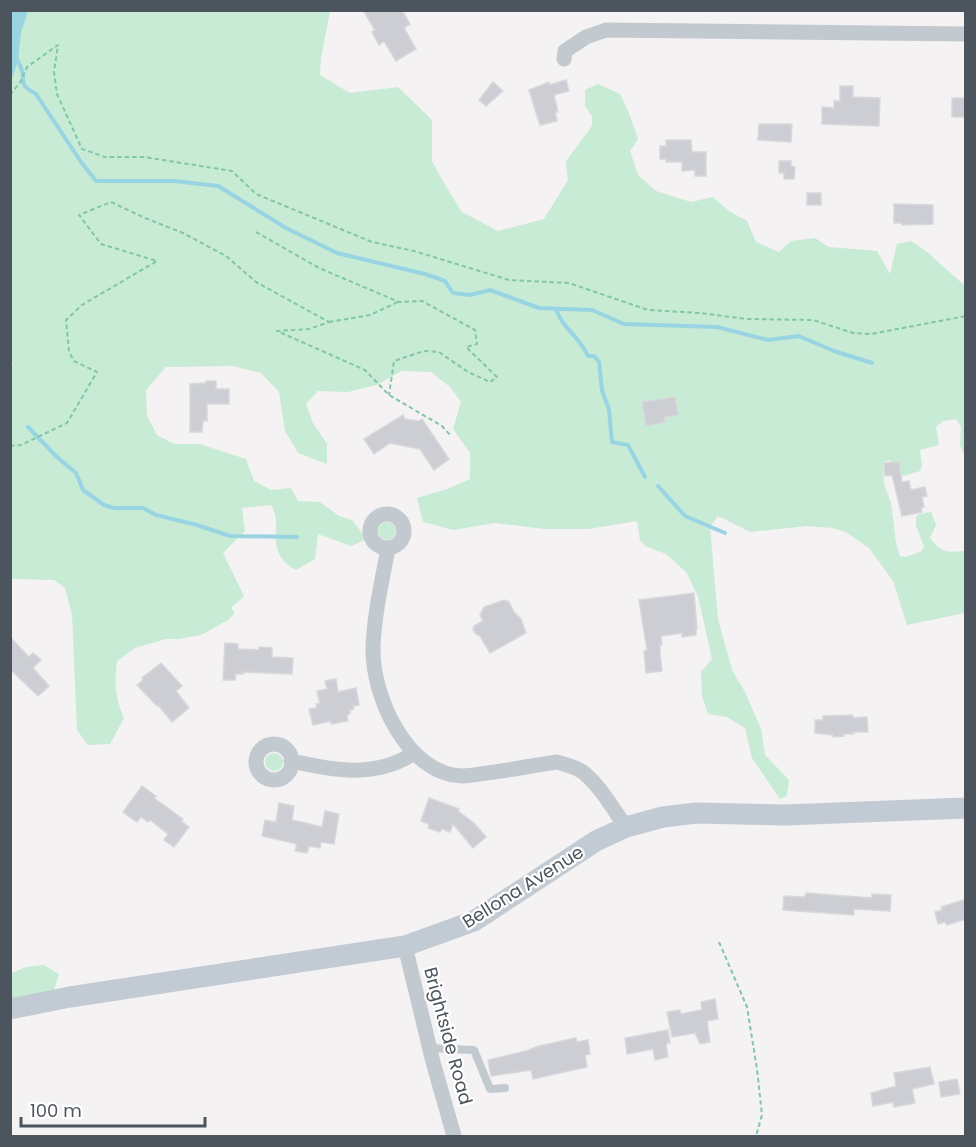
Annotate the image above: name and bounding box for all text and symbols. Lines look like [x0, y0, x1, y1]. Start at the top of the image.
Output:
street label: Bellona Avenue [457, 839, 588, 934]
street label: Brightside Road [418, 964, 479, 1107]
scale bar [21, 1090, 206, 1128]
text: 100 m [30, 1098, 82, 1123]

